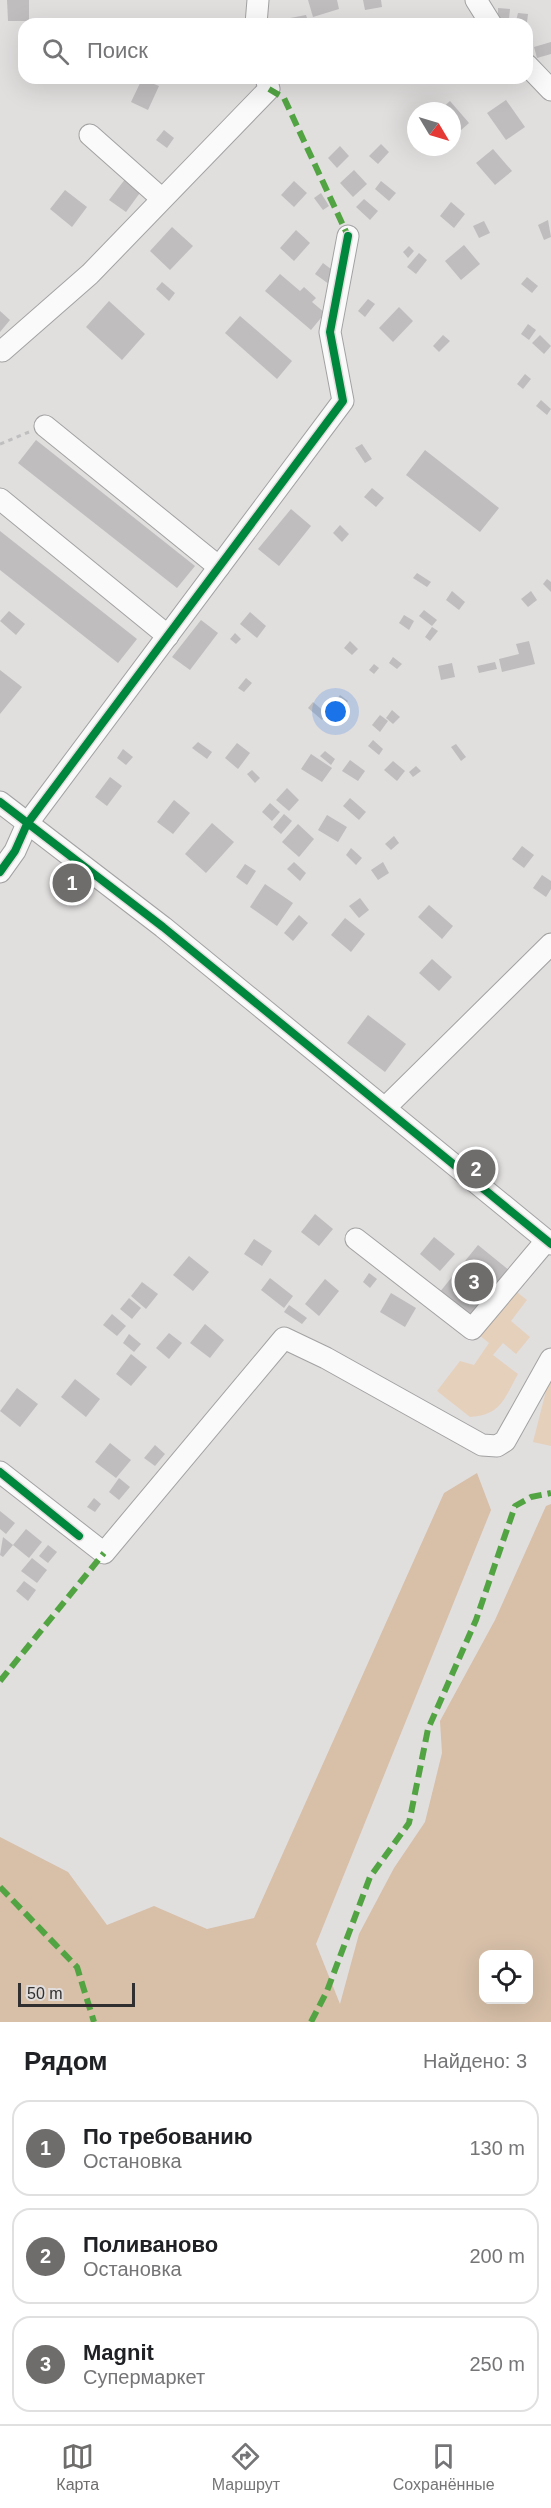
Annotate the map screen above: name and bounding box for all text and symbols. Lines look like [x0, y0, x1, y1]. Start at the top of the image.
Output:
search box [18, 18, 533, 84]
icon: search [39, 35, 72, 68]
text: Поиск [87, 38, 148, 63]
north arrow [407, 102, 461, 156]
your location [321, 697, 350, 726]
pin: 1 [52, 860, 92, 906]
pin: 2 [456, 1146, 496, 1192]
pin: 3 [454, 1260, 494, 1304]
map controls [479, 1950, 533, 2004]
button: locate [479, 1950, 533, 2004]
scale bar [18, 1980, 135, 2008]
text: 50 m [27, 1985, 63, 2002]
text: Рядом [24, 2046, 107, 2076]
text: Найдено: 3 [423, 2050, 527, 2072]
text: По требованию [83, 2124, 253, 2149]
text: 1 [40, 2137, 51, 2159]
text: 130 m [469, 2137, 525, 2159]
text: Остановка [83, 2150, 182, 2172]
text: Поливаново [83, 2232, 218, 2257]
text: 2 [40, 2245, 51, 2267]
text: 200 m [469, 2245, 525, 2267]
text: Остановка [83, 2258, 182, 2280]
text: Magnit [83, 2340, 154, 2365]
text: 3 [40, 2353, 51, 2375]
text: 250 m [469, 2353, 525, 2375]
text: Супермаркет [83, 2366, 205, 2388]
tab: Карта [56, 2440, 99, 2494]
tab: Маршрут [212, 2440, 280, 2494]
tab: Сохранённые [393, 2440, 495, 2494]

